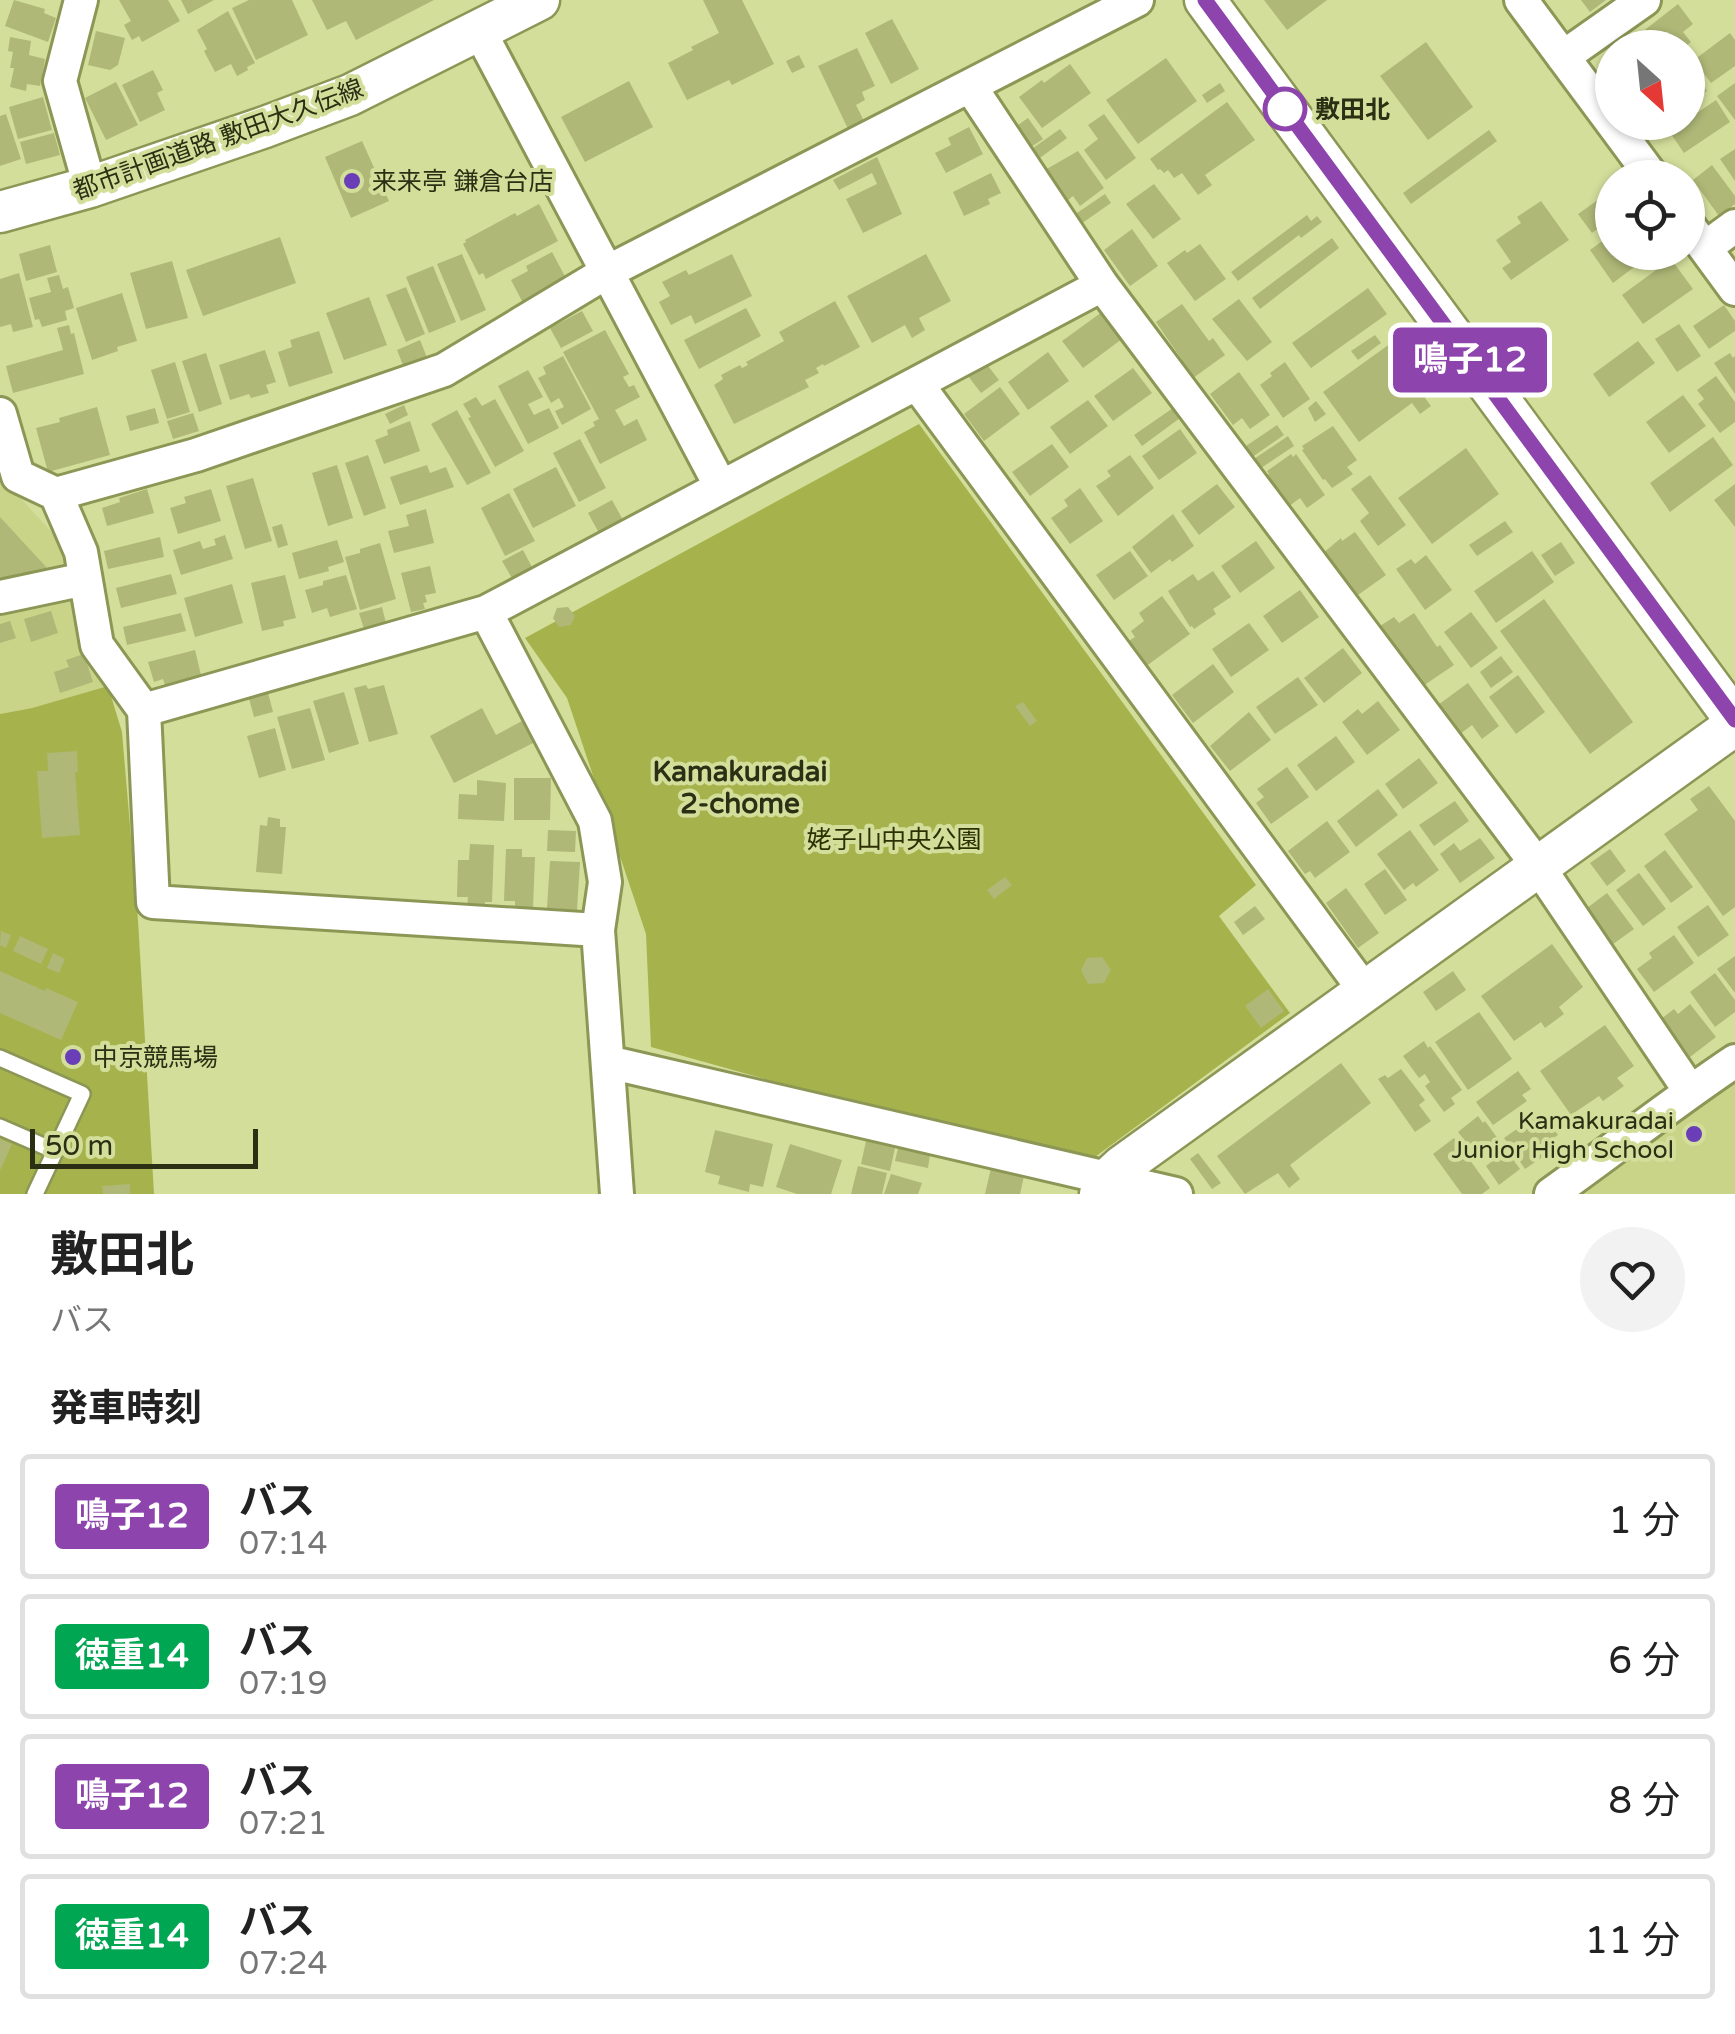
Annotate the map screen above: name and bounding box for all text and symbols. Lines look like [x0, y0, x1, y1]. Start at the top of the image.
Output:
north arrow [1595, 30, 1705, 140]
map controls [1595, 30, 1705, 270]
street label: 都市計画道路 敷田大久伝線 [69, 73, 367, 206]
marker: 敷田北 [1264, 88, 1306, 130]
place label: 敷田北 [1315, 95, 1390, 125]
button: locate [1595, 160, 1705, 270]
place label: 来来亭 鎌倉台店 [372, 167, 554, 197]
marker: 来来亭 鎌倉台店 [341, 170, 363, 192]
line badge: 鳴子12 [1400, 328, 1540, 392]
text: 鳴子12 [1413, 339, 1527, 381]
district label: Kamakuradai 2-chome [652, 755, 828, 821]
park label: 姥子山中央公園 [806, 825, 982, 855]
place label: 中京競馬場 [93, 1043, 218, 1073]
marker: 中京競馬場 [62, 1046, 84, 1068]
place label: Kamakuradai Junior High School [1451, 1106, 1674, 1165]
marker: Kamakuradai Junior High School [1683, 1123, 1705, 1145]
scale bar [30, 1124, 258, 1168]
text: 50 m [45, 1129, 113, 1163]
text: 敷田北 [50, 1227, 194, 1285]
button: heart [1580, 1227, 1685, 1332]
text: バス [50, 1302, 114, 1340]
text: 発車時刻 [50, 1386, 202, 1432]
text: バス [239, 1479, 315, 1525]
text: 鳴子12 [75, 1495, 189, 1537]
text: 1 分 [1608, 1498, 1680, 1544]
text: 07:14 [239, 1525, 328, 1563]
text: バス [239, 1619, 315, 1665]
text: 徳重14 [75, 1635, 189, 1677]
text: 6 分 [1608, 1638, 1680, 1684]
text: 07:19 [239, 1665, 328, 1703]
text: バス [239, 1759, 315, 1805]
text: 鳴子12 [75, 1775, 189, 1817]
text: 8 分 [1608, 1778, 1680, 1824]
text: 07:21 [239, 1805, 328, 1843]
text: バス [239, 1899, 315, 1945]
text: 徳重14 [75, 1915, 189, 1957]
text: 11 分 [1584, 1918, 1680, 1964]
text: 07:24 [239, 1945, 328, 1983]

